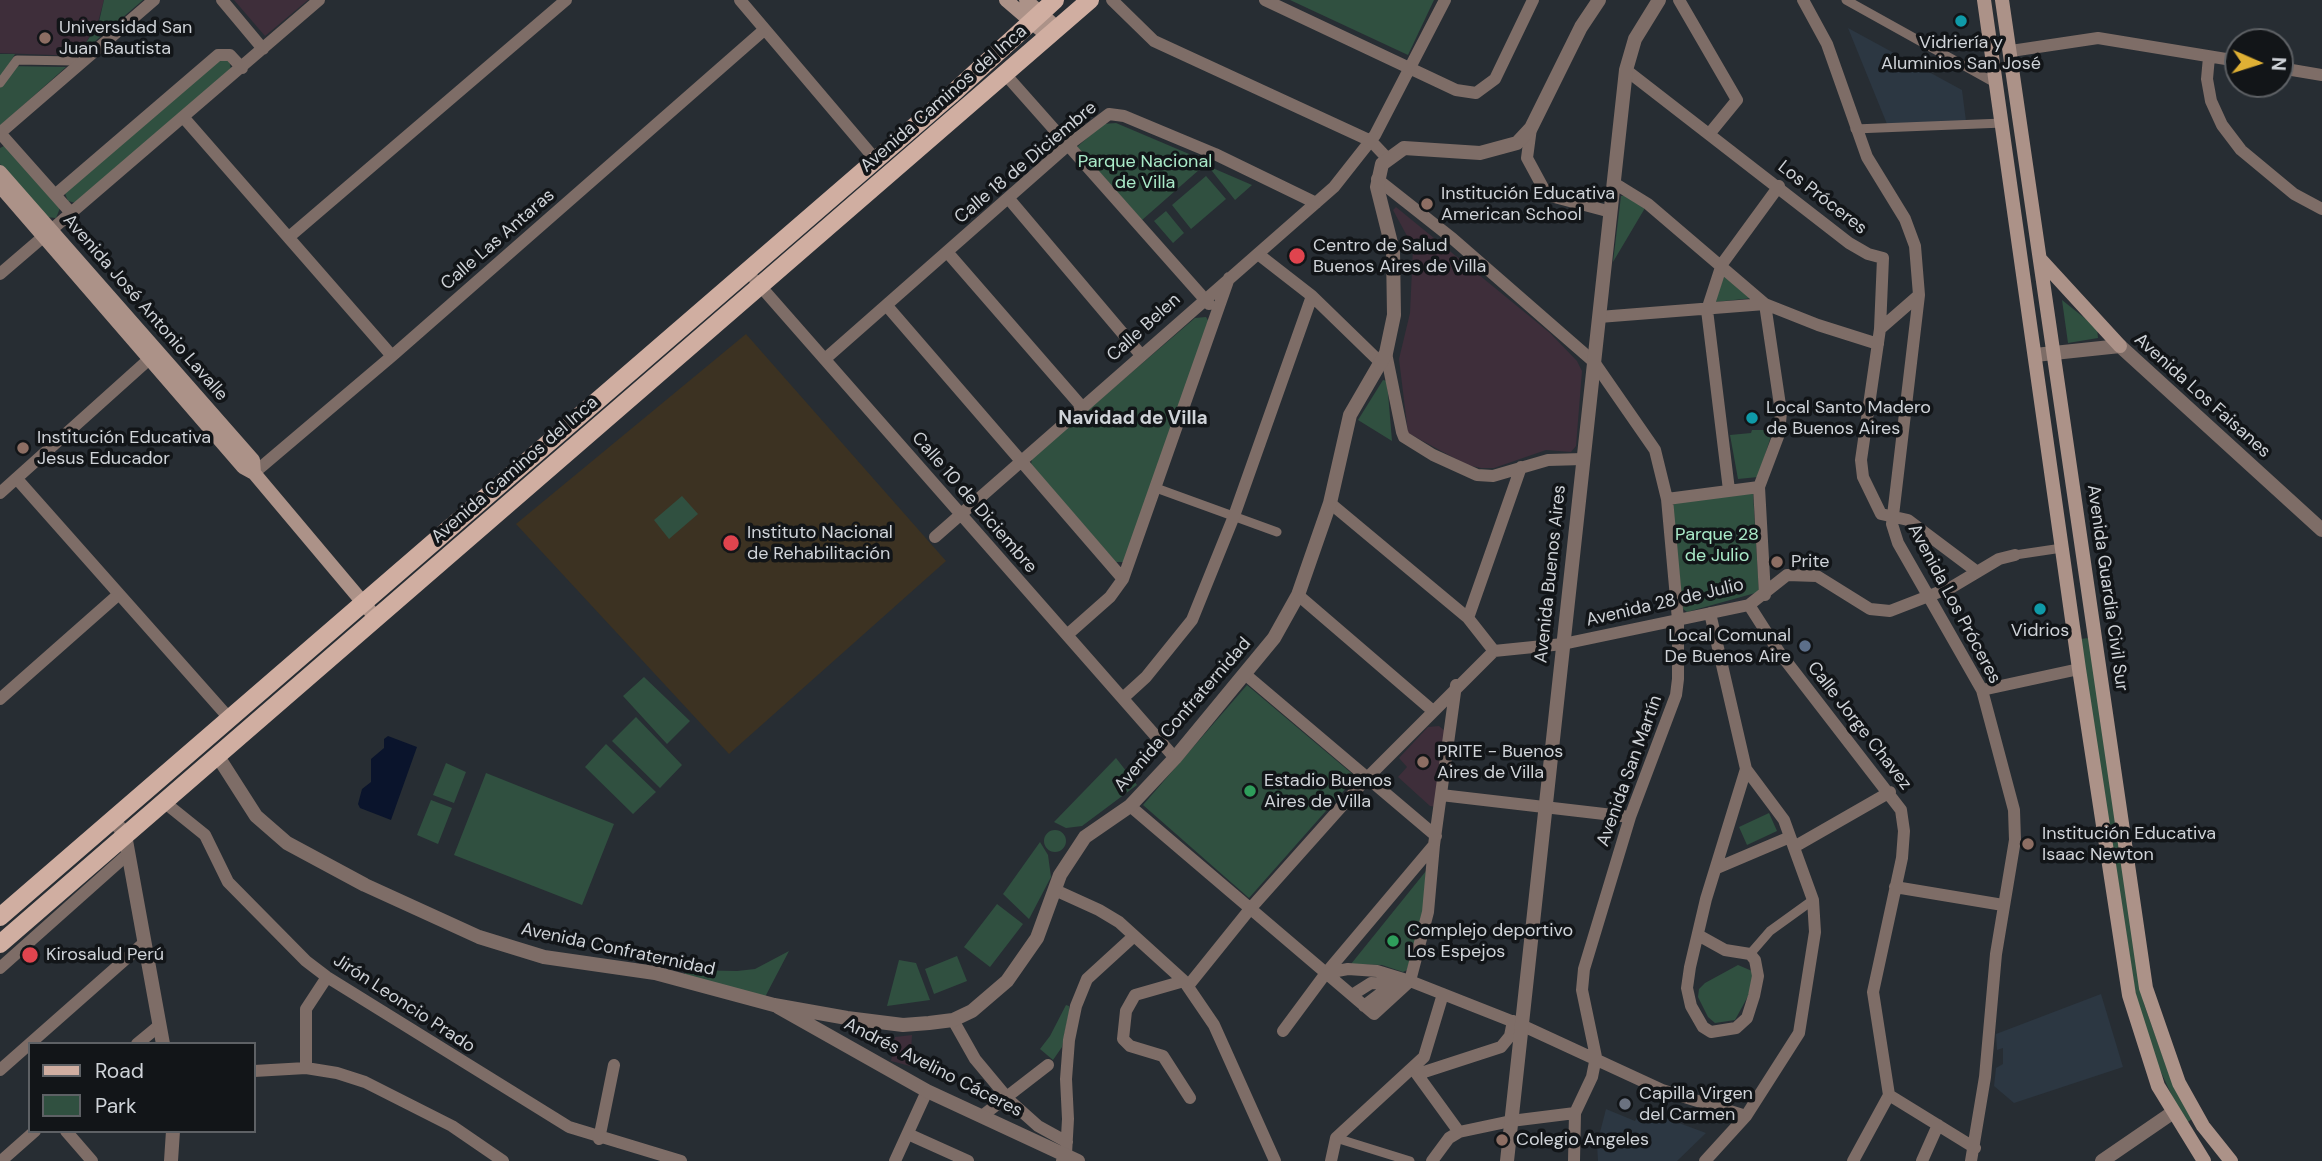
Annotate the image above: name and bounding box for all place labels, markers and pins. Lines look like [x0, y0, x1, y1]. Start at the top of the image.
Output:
marker: Vidriería y Aluminios San José [1953, 13, 1969, 29]
place label: Universidad San Juan Bautista [59, 17, 192, 60]
marker: Universidad San Juan Bautista [37, 30, 53, 46]
place label: Vidriería y Aluminios San José [1881, 32, 2041, 74]
place label: Institución Educativa American School [1441, 183, 1615, 226]
marker: Institución Educativa American School [1419, 196, 1435, 212]
place label: Centro de Salud Buenos Aires de Villa [1313, 235, 1486, 278]
marker: Centro de Salud Buenos Aires de Villa [1287, 246, 1307, 266]
place label: Local Santo Madero de Buenos Aires [1766, 397, 1931, 440]
marker: Local Santo Madero de Buenos Aires [1744, 410, 1760, 426]
place label: Institución Educativa Jesus Educador [37, 427, 211, 470]
marker: Institución Educativa Jesus Educador [15, 440, 31, 456]
place label: Instituto Nacional de Rehabilitación [747, 522, 893, 564]
marker: Instituto Nacional de Rehabilitación [721, 533, 741, 553]
place label: Prite [1791, 551, 1829, 573]
marker: Prite [1769, 554, 1785, 570]
marker: Vidrios [2032, 601, 2048, 617]
place label: Vidrios [2011, 620, 2069, 642]
place label: Local Comunal De Buenos Aire [1665, 625, 1791, 668]
marker: Local Comunal De Buenos Aire [1797, 638, 1813, 654]
place label: PRITE - Buenos Aires de Villa [1437, 741, 1563, 784]
marker: PRITE - Buenos Aires de Villa [1415, 754, 1431, 770]
place label: Estadio Buenos Aires de Villa [1264, 770, 1392, 812]
marker: Estadio Buenos Aires de Villa [1242, 783, 1258, 799]
place label: Institución Educativa Isaac Newton [2042, 823, 2216, 866]
marker: Institución Educativa Isaac Newton [2020, 836, 2036, 852]
place label: Complejo deportivo Los Espejos [1407, 920, 1573, 962]
marker: Complejo deportivo Los Espejos [1385, 933, 1401, 949]
place label: Kirosalud Perú [46, 944, 164, 966]
marker: Kirosalud Perú [20, 945, 40, 965]
place label: Capilla Virgen del Carmen [1639, 1083, 1753, 1126]
marker: Capilla Virgen del Carmen [1617, 1096, 1633, 1112]
place label: Colegio Angeles [1516, 1129, 1649, 1151]
marker: Colegio Angeles [1494, 1132, 1510, 1148]

